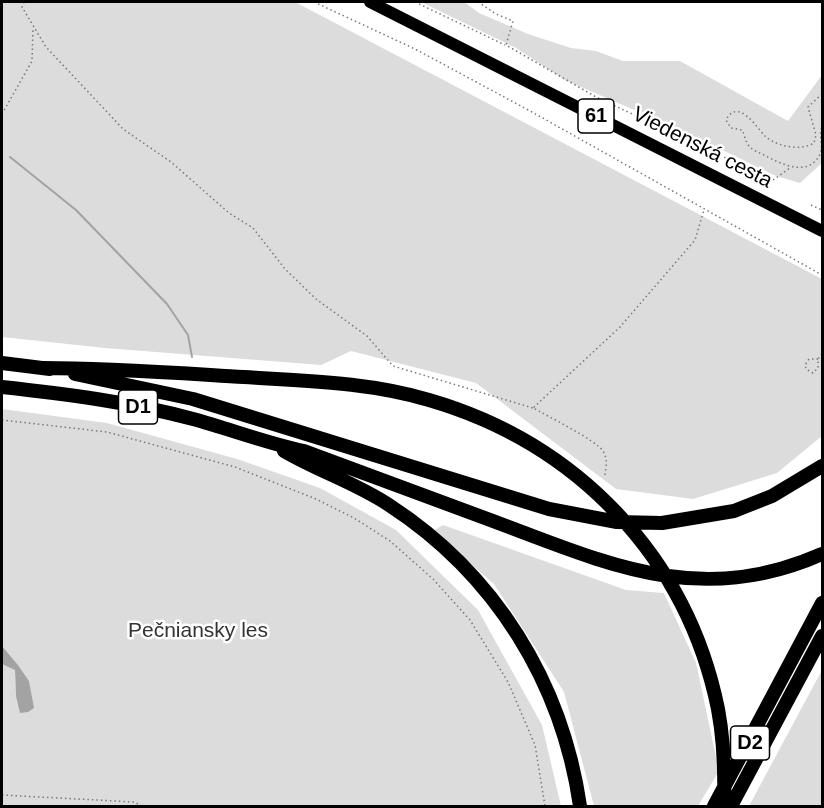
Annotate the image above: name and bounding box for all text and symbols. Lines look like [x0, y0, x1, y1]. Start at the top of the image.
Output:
road number: 61 [578, 99, 614, 133]
street label: Viedenská cesta [628, 102, 776, 194]
road number: D1 [118, 390, 158, 424]
park label: Pečniansky les [128, 618, 268, 644]
road number: D2 [730, 726, 770, 760]

